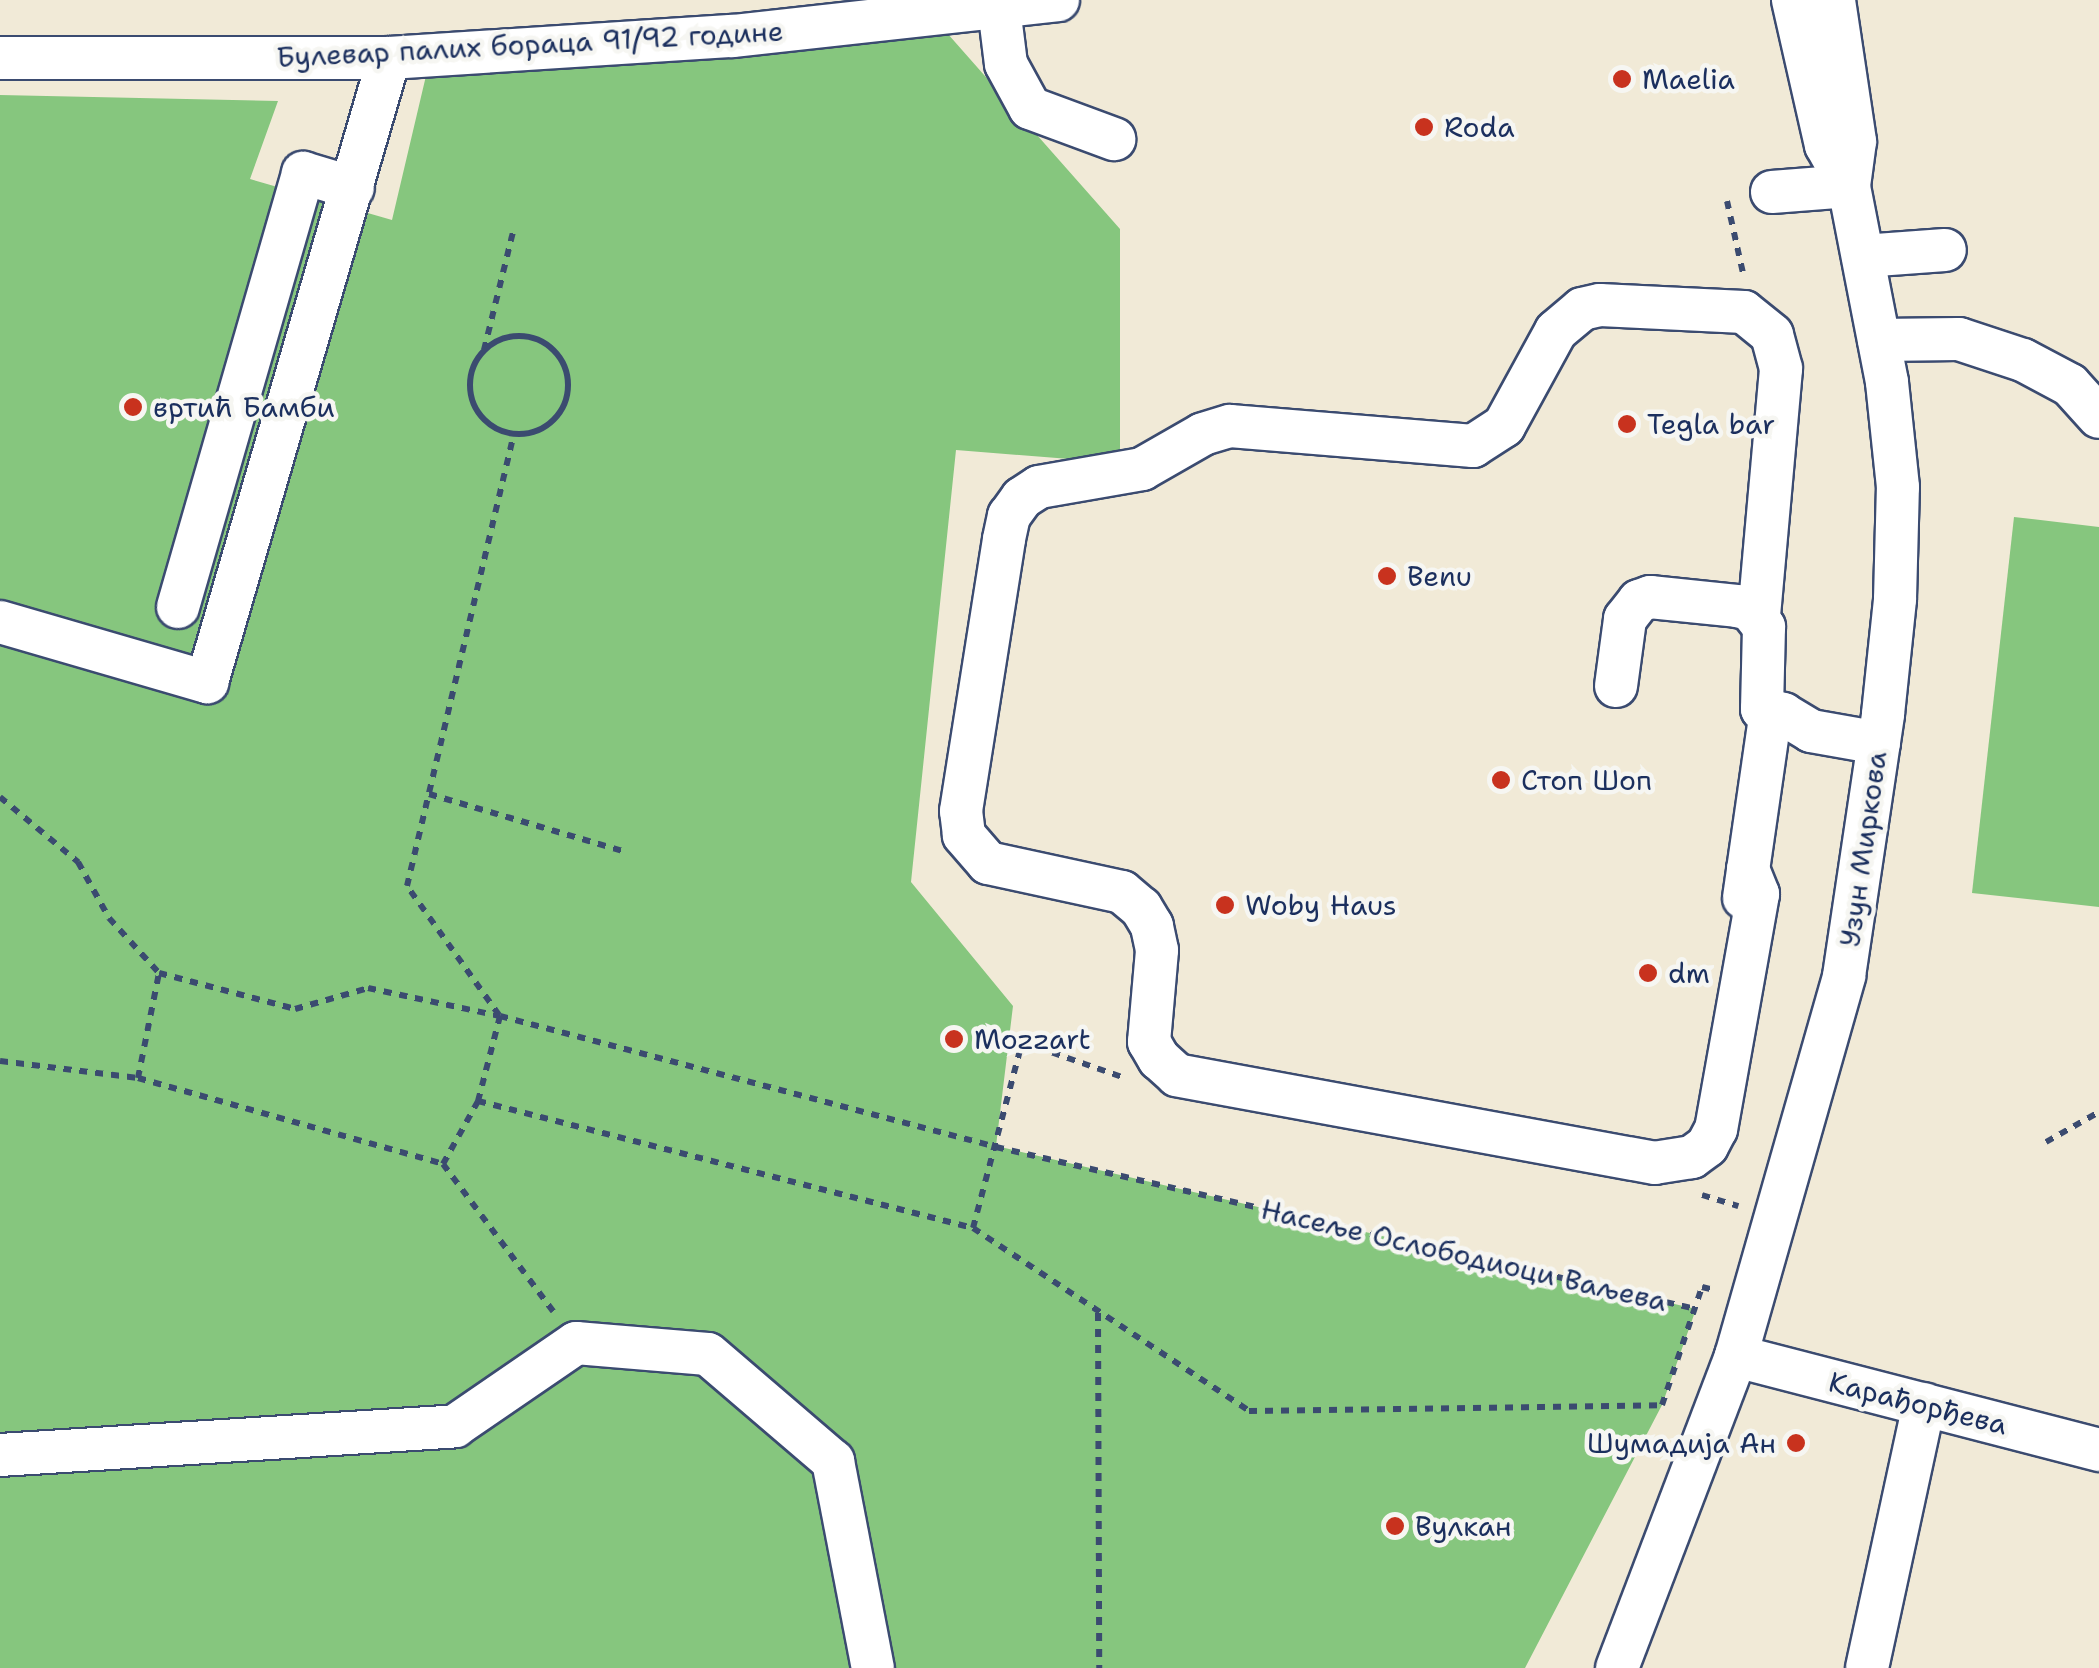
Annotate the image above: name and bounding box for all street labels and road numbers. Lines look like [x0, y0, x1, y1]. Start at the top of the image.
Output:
street label: Булевар палих бораца 91/92 године [276, 14, 784, 74]
street label: Узун Миркова [1833, 749, 1893, 949]
street label: Насеље Ослободиоци Ваљева [1258, 1192, 1670, 1318]
street label: Карађорђева [1825, 1365, 2011, 1441]

